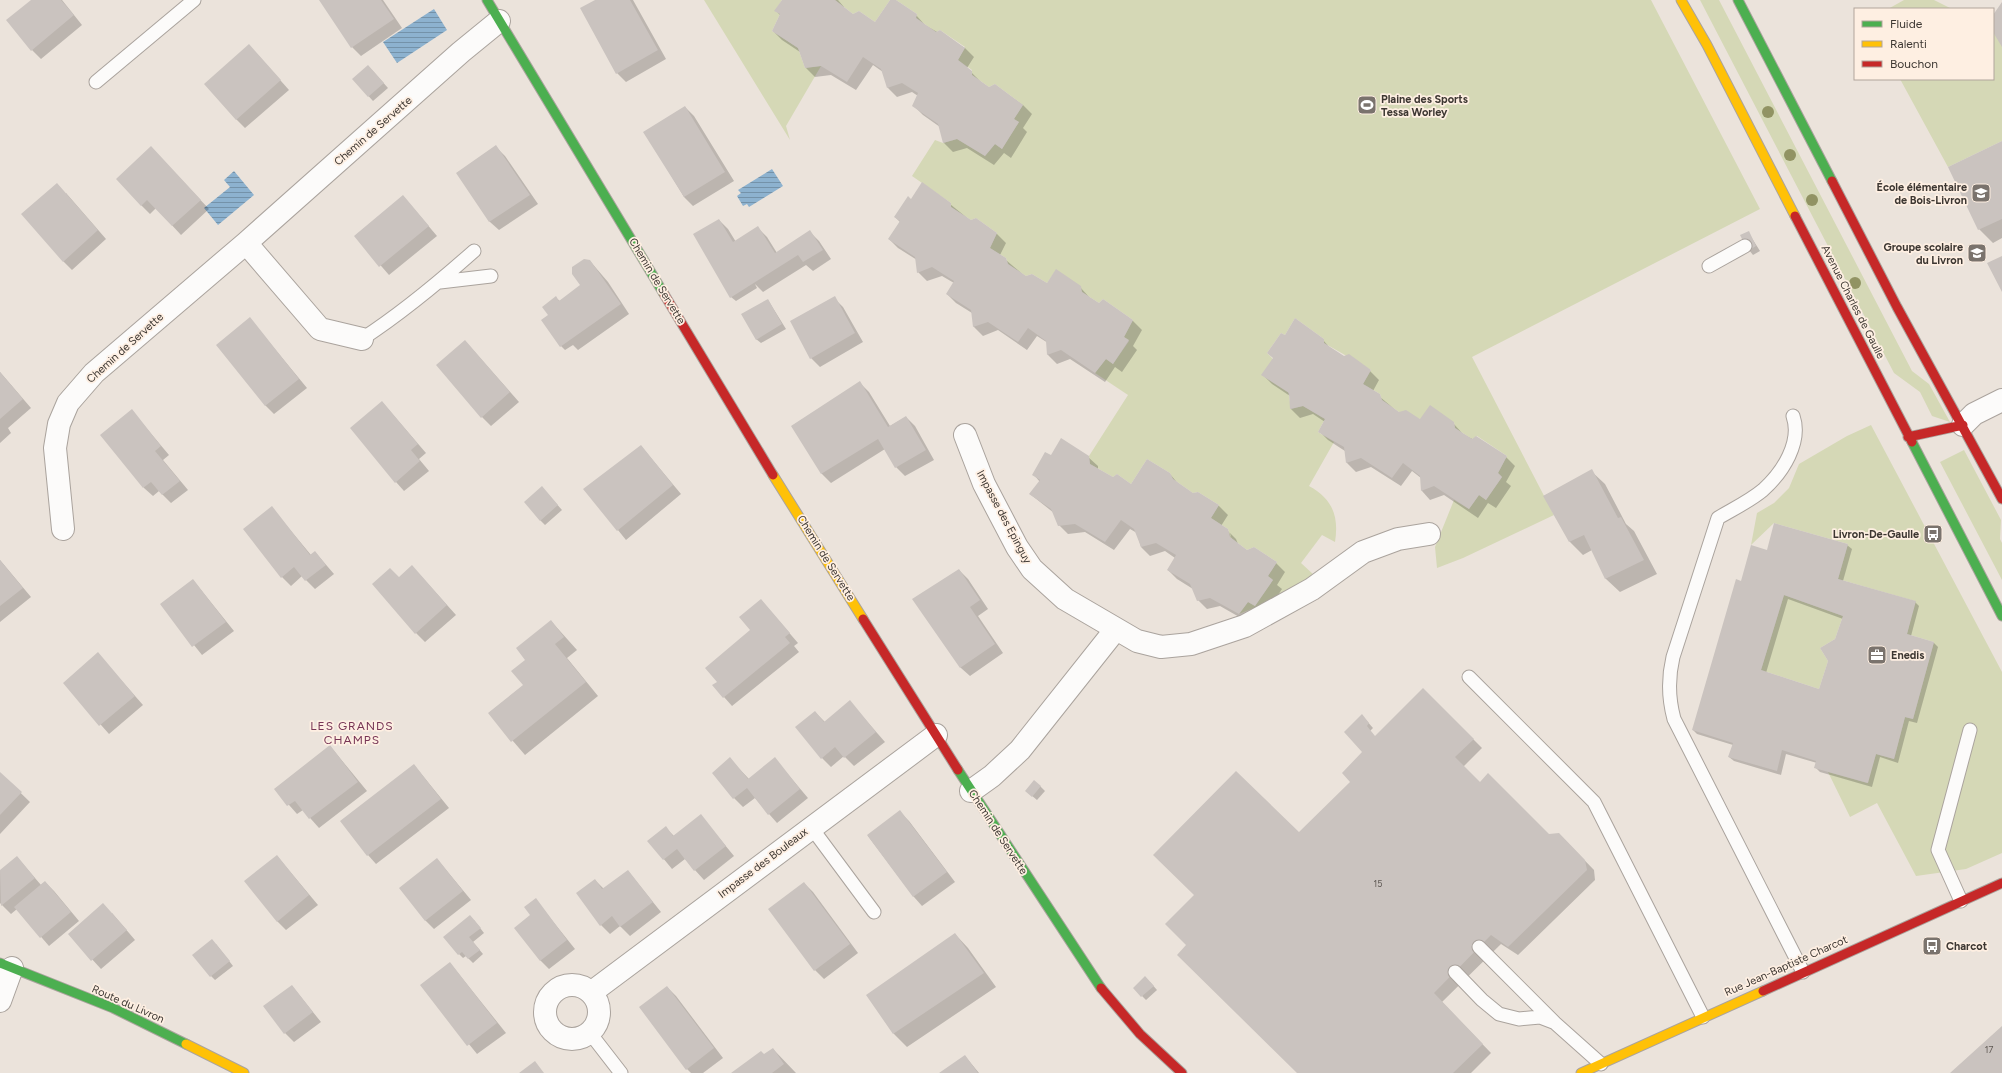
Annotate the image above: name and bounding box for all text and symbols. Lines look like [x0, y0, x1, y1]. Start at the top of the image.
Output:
legend [1854, 8, 1994, 80]
text: Fluide [1890, 17, 1923, 31]
text: Ralenti [1890, 37, 1927, 51]
text: Bouchon [1890, 57, 1938, 71]
place label: Plaine des Sports Tessa Worley [1381, 93, 1468, 119]
street label: Chemin de Servette [332, 94, 414, 168]
sports icon: Plaine des Sports Tessa Worley [1356, 94, 1378, 116]
place label: École élémentaire de Bois-Livron [1876, 180, 1967, 207]
school or university icon: École élémentaire de Bois-Livron [1970, 182, 1992, 204]
street label: Chemin de Servette [626, 235, 688, 327]
place label: Groupe scolaire du Livron [1883, 241, 1963, 267]
school or university icon: Groupe scolaire du Livron [1966, 242, 1988, 264]
street label: Avenue Charles de Gaulle [1819, 243, 1887, 361]
street label: Chemin de Servette [84, 310, 166, 386]
street label: Impasse des Epinguy [974, 468, 1034, 566]
street label: Chemin de Servette [794, 513, 858, 603]
bus stop icon: Livron-De-Gaulle [1922, 523, 1944, 545]
place label: Livron-De-Gaulle [1833, 528, 1919, 541]
office icon: Enedis [1866, 644, 1888, 666]
place label: Enedis [1891, 649, 1924, 662]
district label: LES GRANDS CHAMPS [310, 719, 394, 747]
street label: Chemin de Servette [966, 787, 1030, 877]
street label: Impasse des Bouleaux [716, 825, 811, 901]
house number: 15 [1374, 878, 1382, 889]
street label: Rue Jean-Baptiste Charcot [1723, 933, 1849, 999]
bus stop icon: Charcot [1921, 935, 1943, 957]
place label: Charcot [1946, 940, 1988, 953]
street label: Route du Livron [90, 982, 166, 1026]
house number: 17 [1985, 1044, 1993, 1055]

